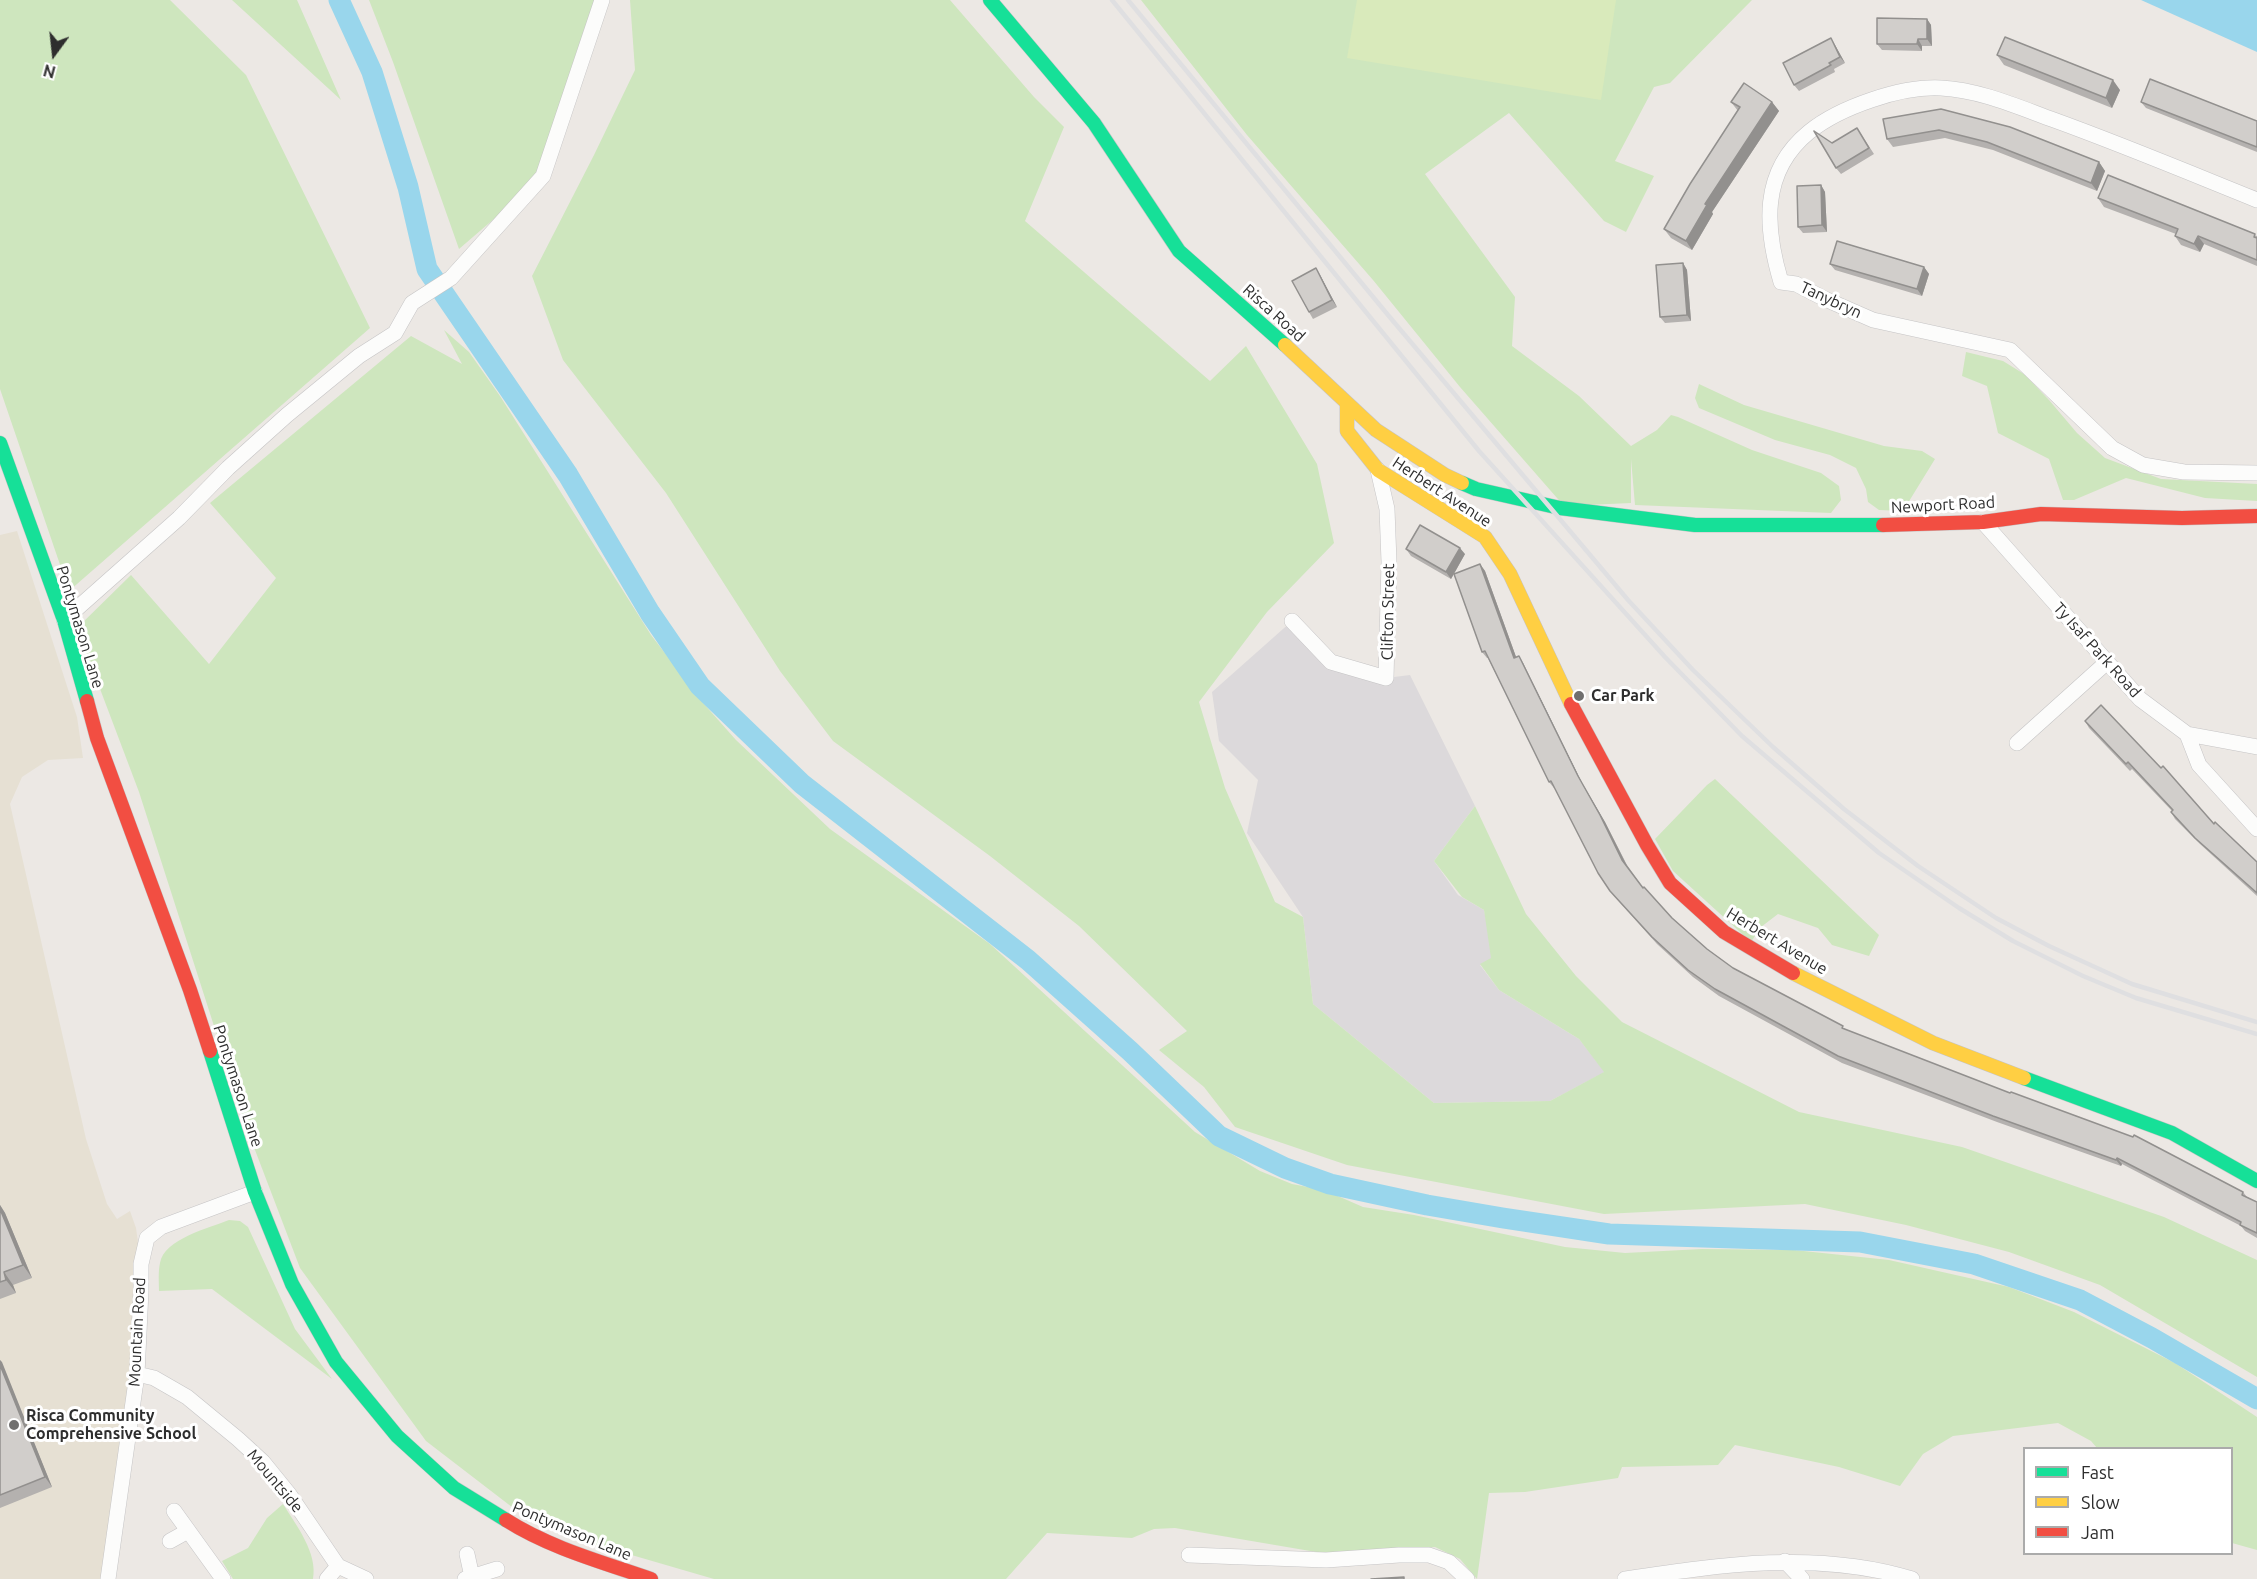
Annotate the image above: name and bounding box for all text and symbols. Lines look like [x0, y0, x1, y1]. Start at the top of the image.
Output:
north arrow [24, 24, 84, 84]
text: N [41, 61, 57, 82]
street label: Tanybryn [1797, 277, 1865, 323]
street label: Risca Road [1239, 280, 1309, 346]
street label: Herbert Avenue [1389, 453, 1495, 531]
street label: Newport Road [1890, 493, 1996, 517]
street label: Pontymason Lane [52, 563, 108, 691]
street label: Clifton Street [1378, 563, 1398, 661]
street label: Ty Isaf Park Road [2049, 598, 2145, 702]
place label: Car Park [1591, 686, 1654, 706]
marker: Car Park [1572, 689, 1586, 703]
street label: Herbert Avenue [1723, 903, 1831, 979]
street label: Pontymason Lane [209, 1022, 267, 1150]
street label: Mountain Road [125, 1277, 149, 1387]
place label: Risca Community Comprehensive School [26, 1406, 196, 1444]
marker: Risca Community Comprehensive School [7, 1418, 21, 1432]
street label: Mountside [243, 1445, 307, 1517]
legend [2023, 1447, 2233, 1555]
text: Fast [2081, 1462, 2114, 1482]
text: Slow [2081, 1492, 2120, 1512]
street label: Pontymason Lane [510, 1497, 634, 1565]
text: Jam [2081, 1522, 2115, 1542]

